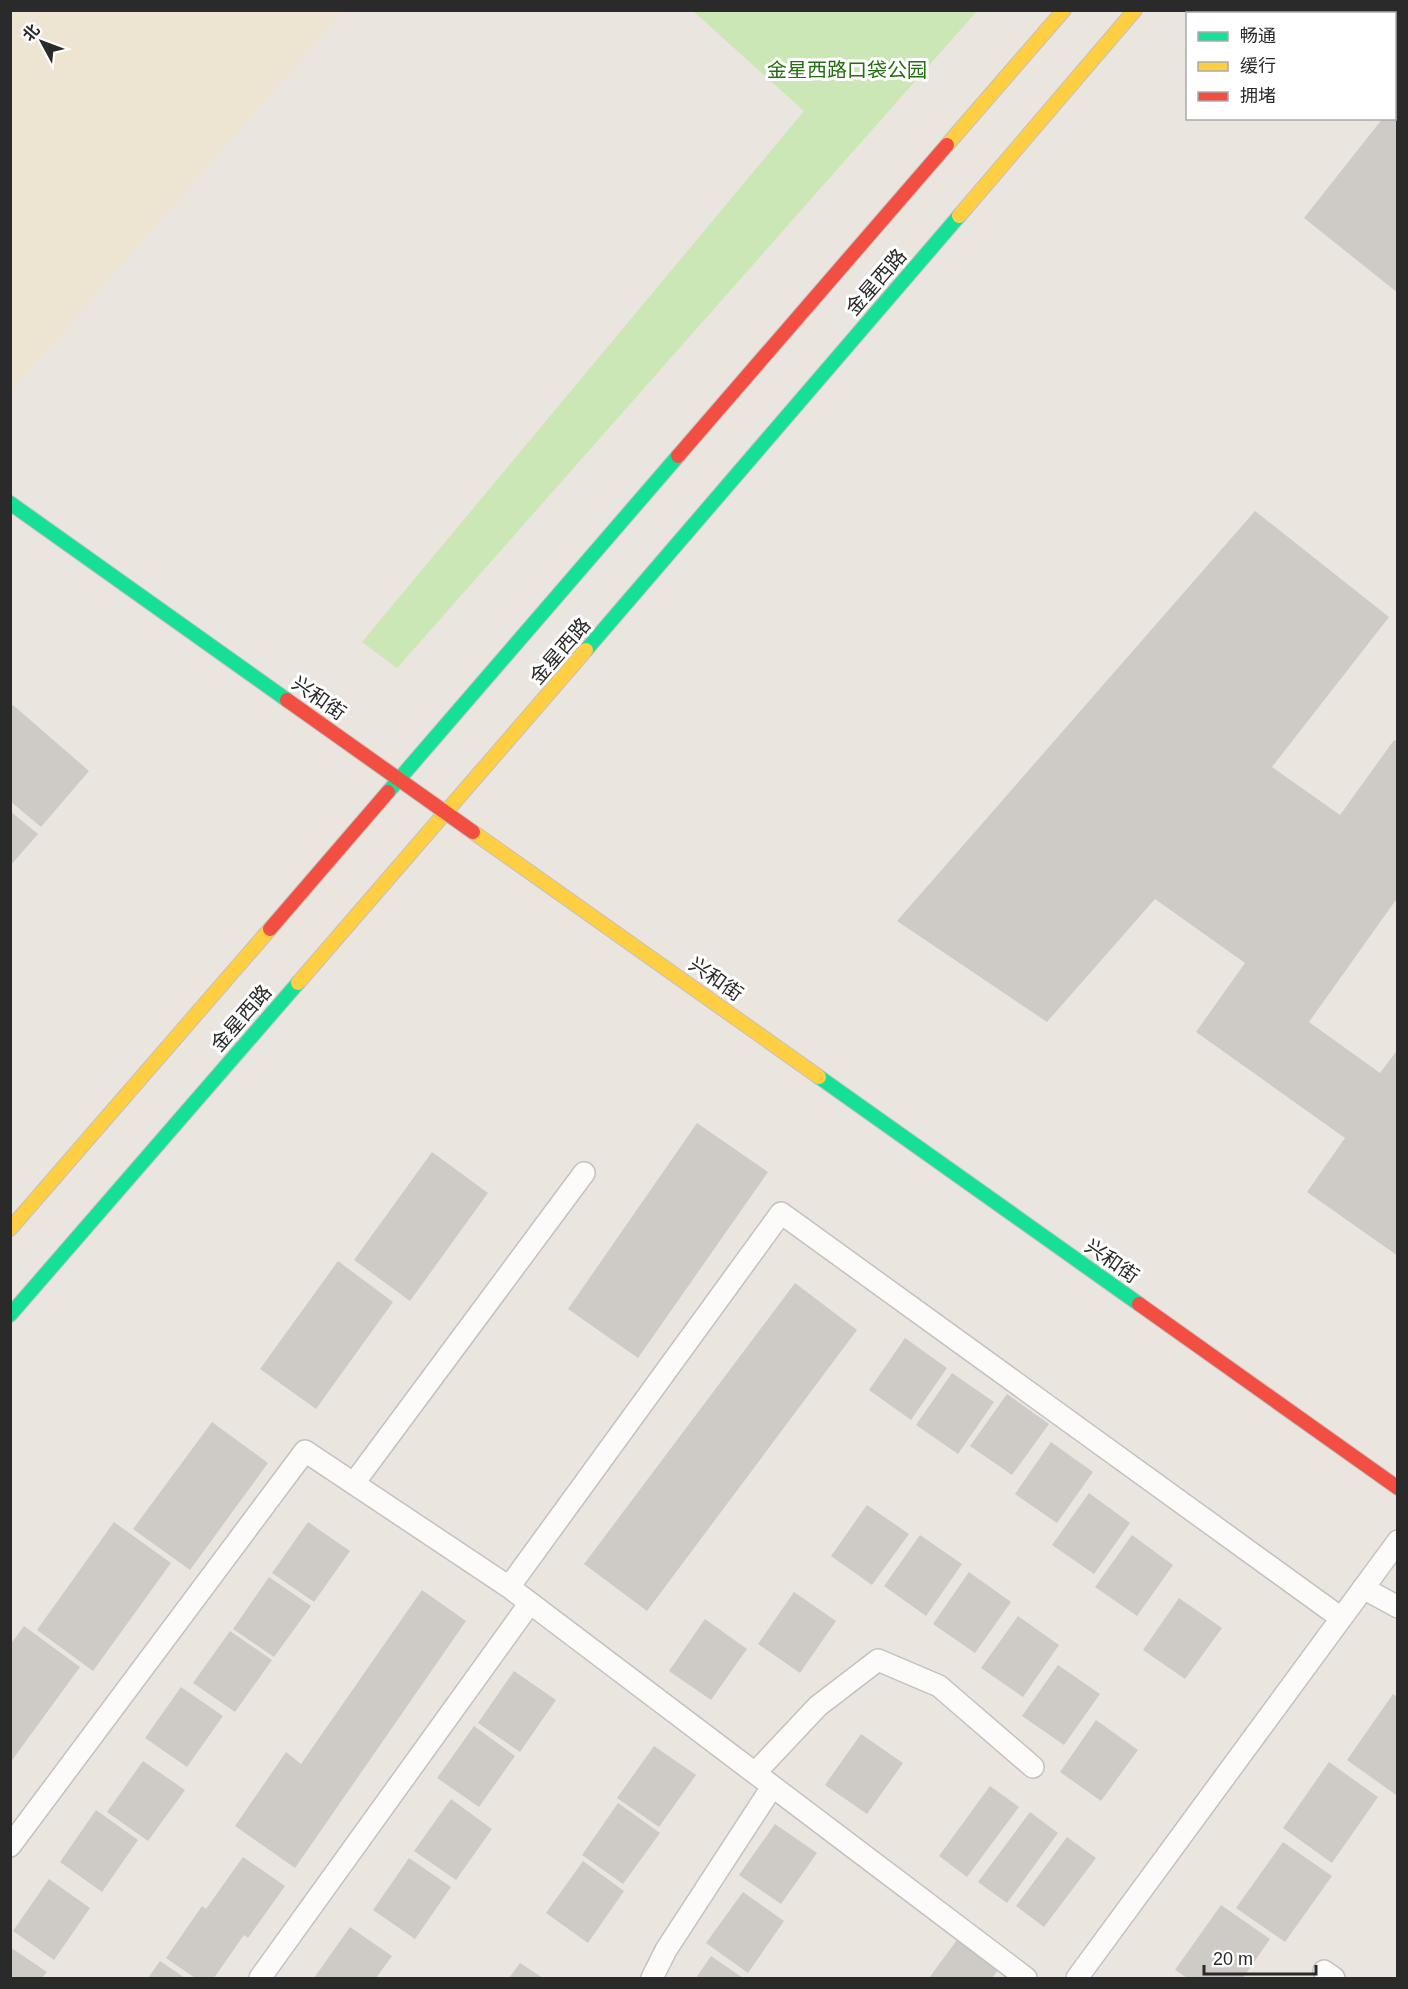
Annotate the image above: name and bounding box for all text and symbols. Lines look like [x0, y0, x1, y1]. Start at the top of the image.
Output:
north arrow [12, 12, 72, 72]
legend [1186, 12, 1396, 120]
text: 北 [19, 21, 43, 44]
text: 畅通 [1240, 26, 1276, 46]
text: 缓行 [1240, 56, 1276, 76]
park label: 金星西路口袋公园 [767, 59, 927, 81]
text: 拥堵 [1240, 86, 1276, 106]
street label: 金星西路 [841, 245, 911, 319]
street label: 金星西路 [525, 614, 595, 688]
street label: 兴和街 [288, 672, 350, 724]
street label: 兴和街 [685, 953, 747, 1005]
street label: 金星西路 [206, 981, 276, 1055]
street label: 兴和街 [1081, 1235, 1143, 1287]
scale bar [1204, 1938, 1316, 1976]
text: 20 m [1213, 1949, 1253, 1969]

